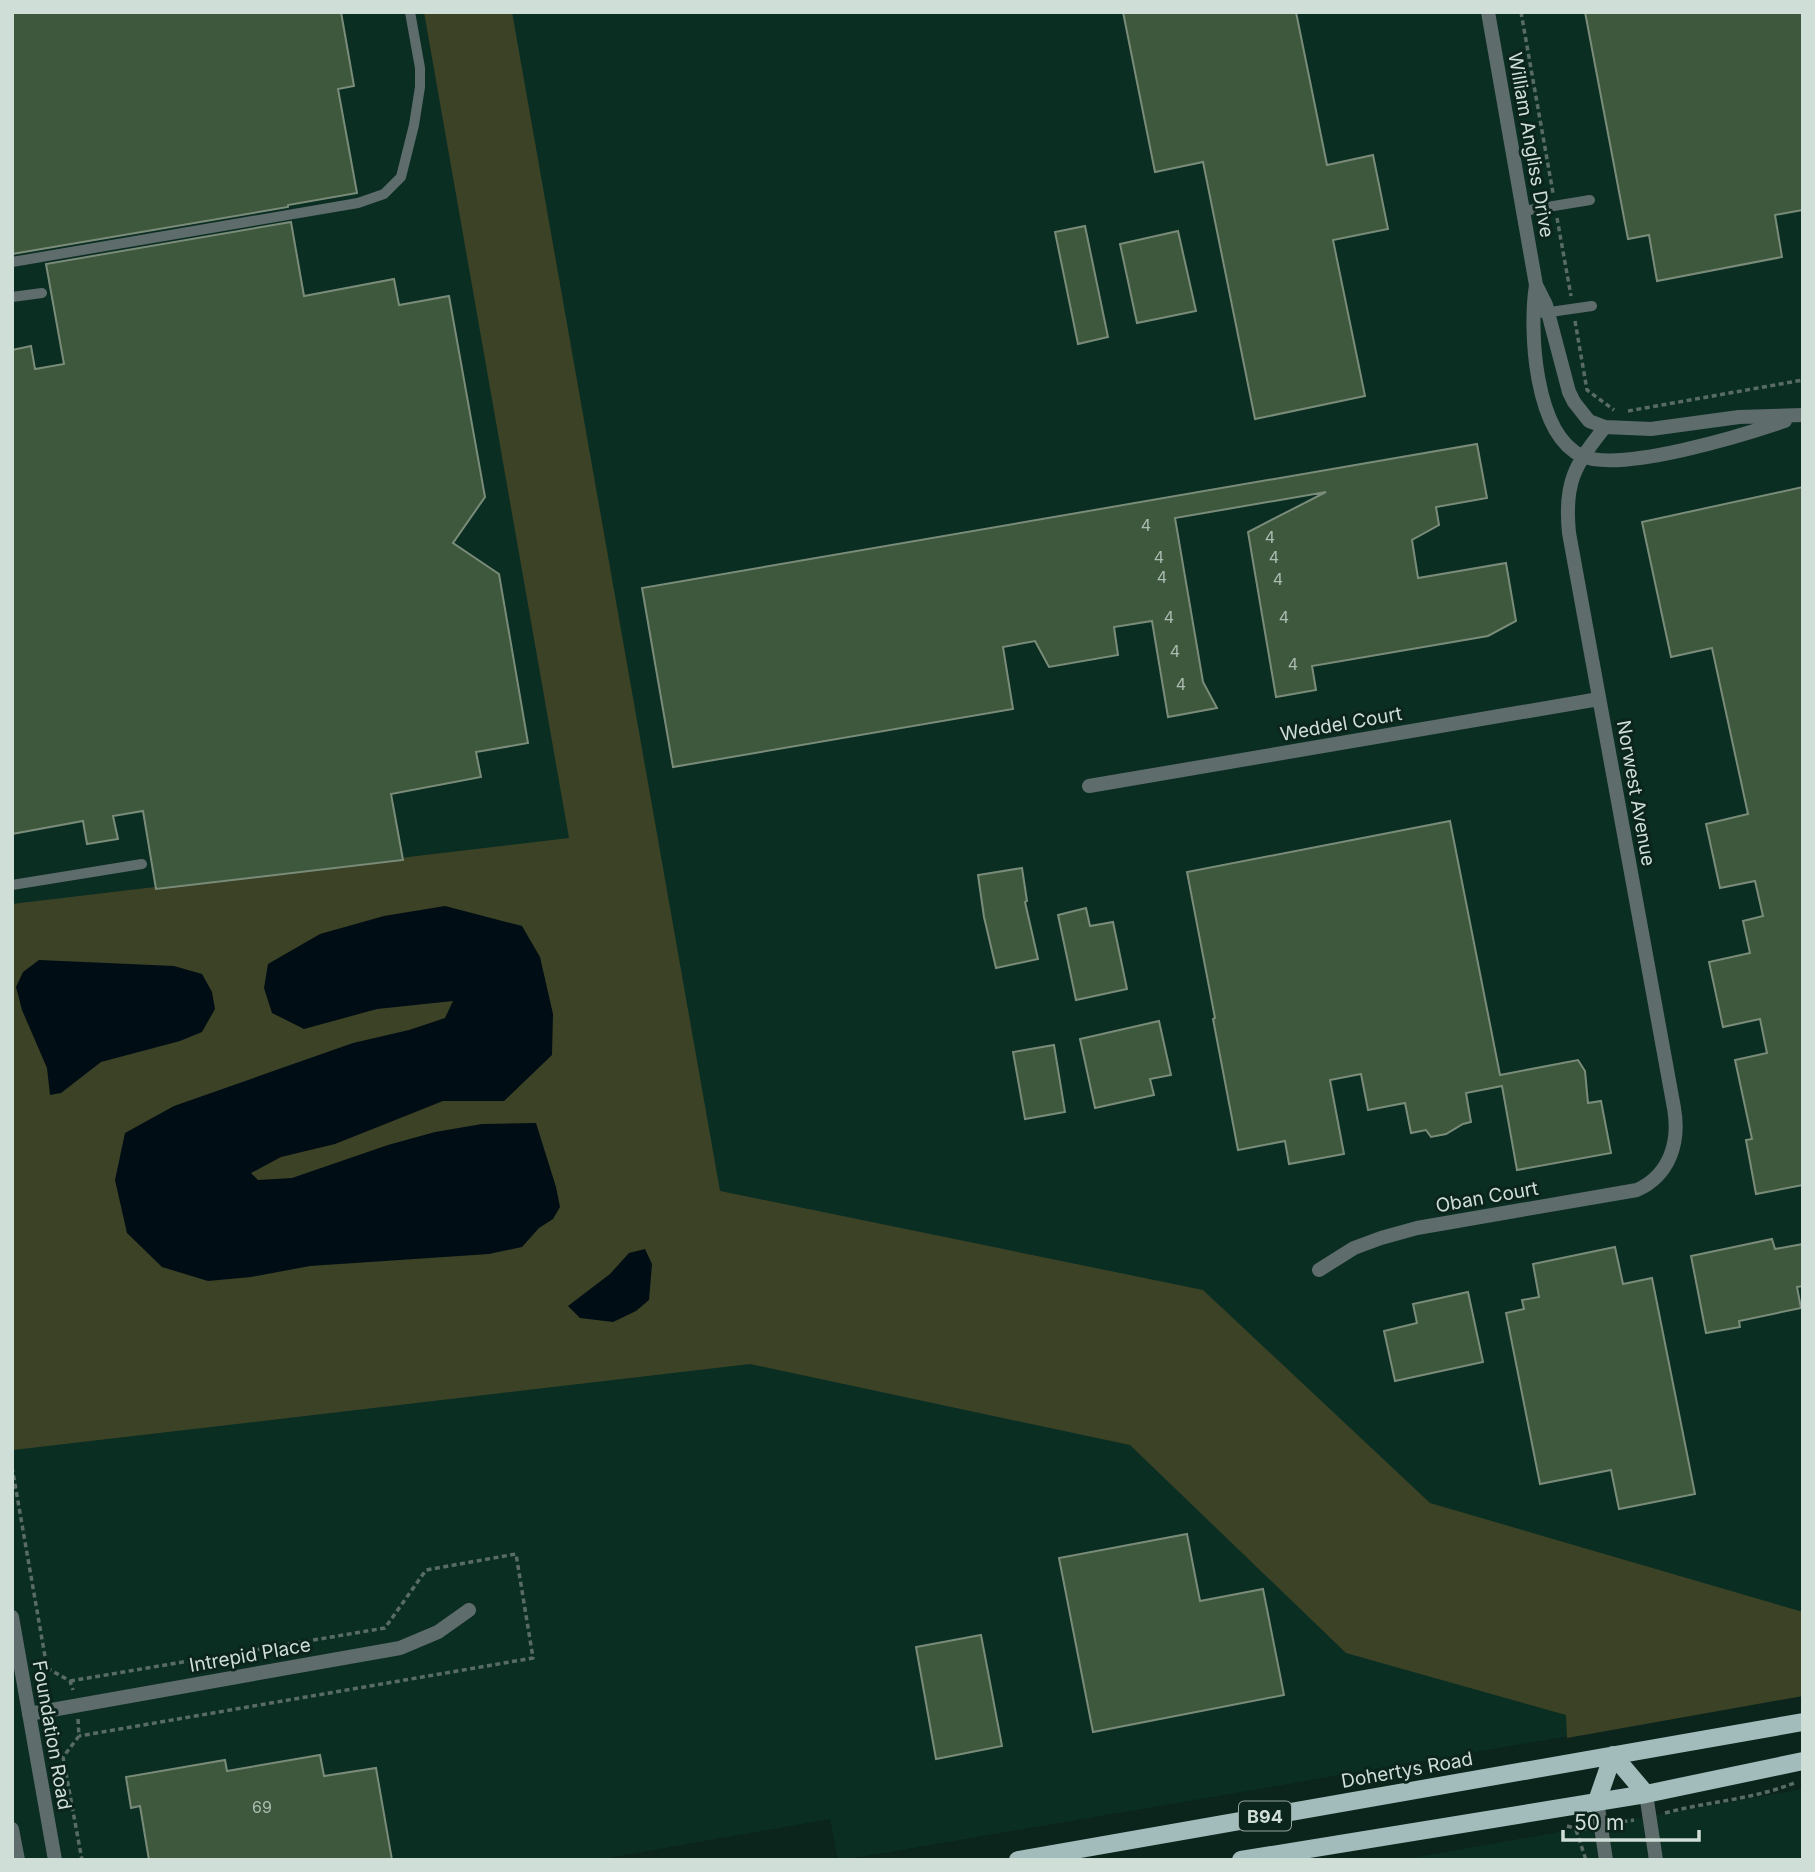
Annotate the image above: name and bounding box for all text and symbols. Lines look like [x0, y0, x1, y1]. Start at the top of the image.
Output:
street label: William Angliss Drive [1503, 51, 1559, 239]
house number: 4 [1141, 515, 1151, 535]
house number: 4 [1265, 527, 1275, 547]
house number: 4 [1154, 547, 1164, 567]
house number: 4 [1269, 547, 1279, 567]
house number: 4 [1157, 567, 1167, 587]
house number: 4 [1273, 569, 1283, 589]
house number: 4 [1164, 607, 1174, 627]
house number: 4 [1279, 607, 1289, 627]
house number: 4 [1170, 641, 1180, 661]
house number: 4 [1288, 654, 1298, 674]
house number: 4 [1176, 674, 1186, 694]
street label: Weddel Court [1278, 702, 1404, 746]
street label: Norwest Avenue [1612, 718, 1660, 868]
street label: Oban Court [1434, 1177, 1540, 1217]
street label: Intrepid Place [187, 1633, 313, 1677]
street label: Foundation Road [28, 1659, 76, 1811]
street label: Dohertys Road [1339, 1747, 1475, 1793]
house number: 69 [252, 1797, 272, 1817]
scale bar [1563, 1798, 1700, 1842]
road number: B94 [1239, 1802, 1291, 1830]
text: 50 m [1574, 1810, 1624, 1835]

